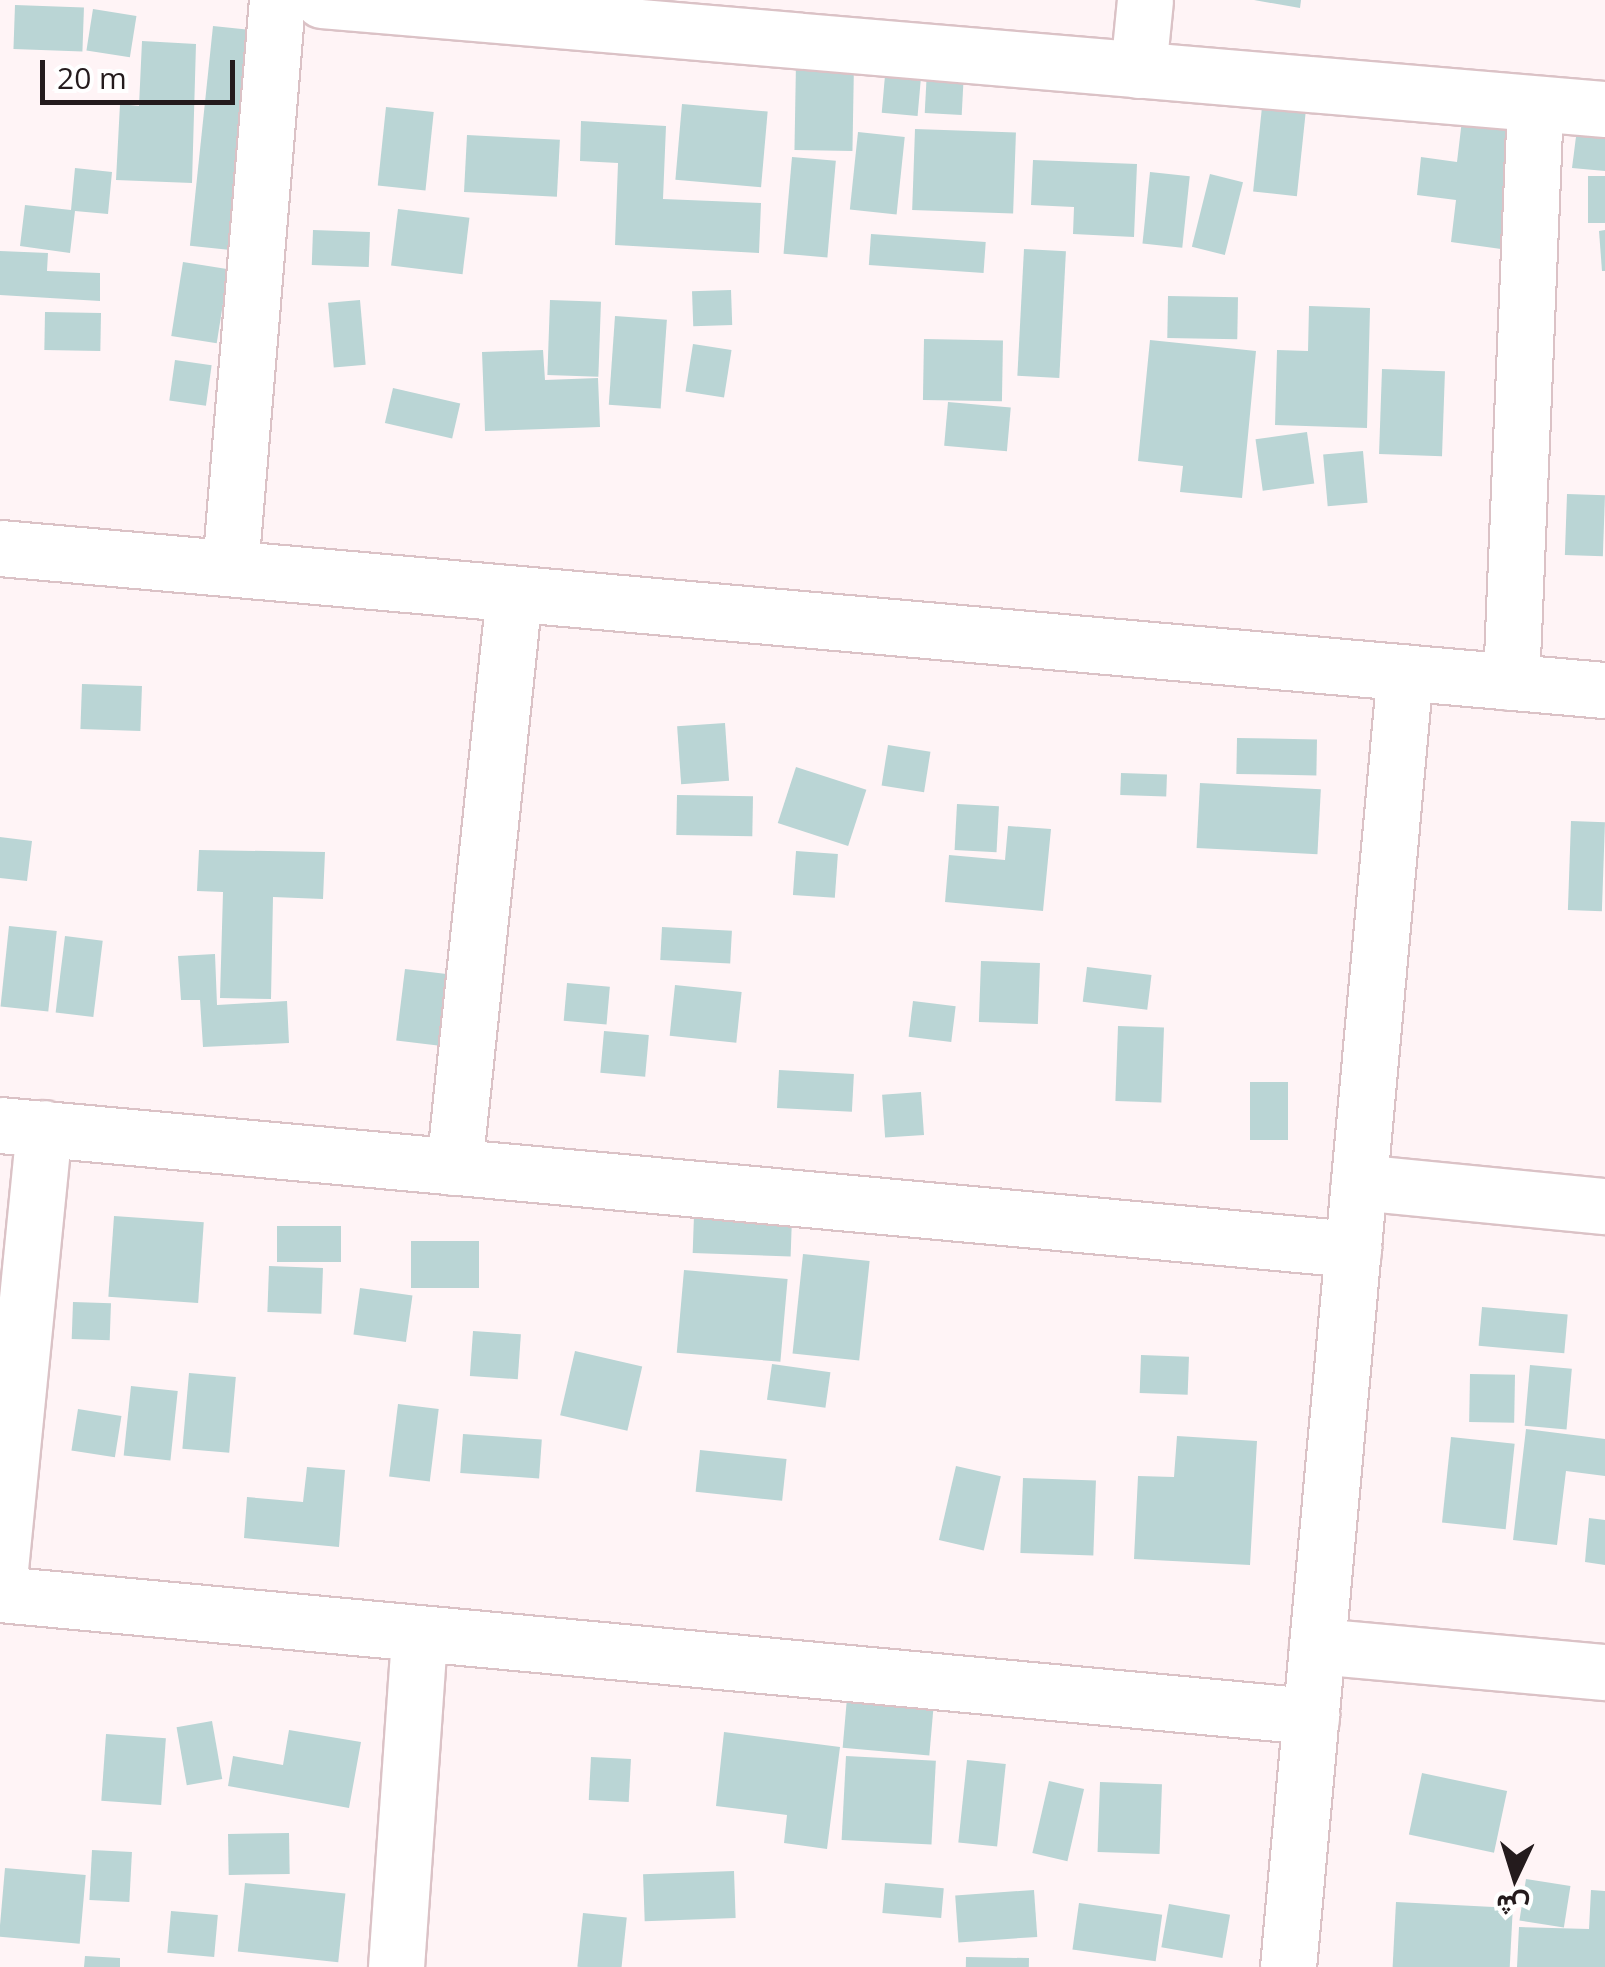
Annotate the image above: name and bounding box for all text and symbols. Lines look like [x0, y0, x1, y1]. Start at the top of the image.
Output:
scale bar [45, 40, 240, 102]
text: 20 m [57, 57, 127, 98]
north arrow [1465, 1827, 1565, 1927]
text: ش [1495, 1887, 1531, 1927]

